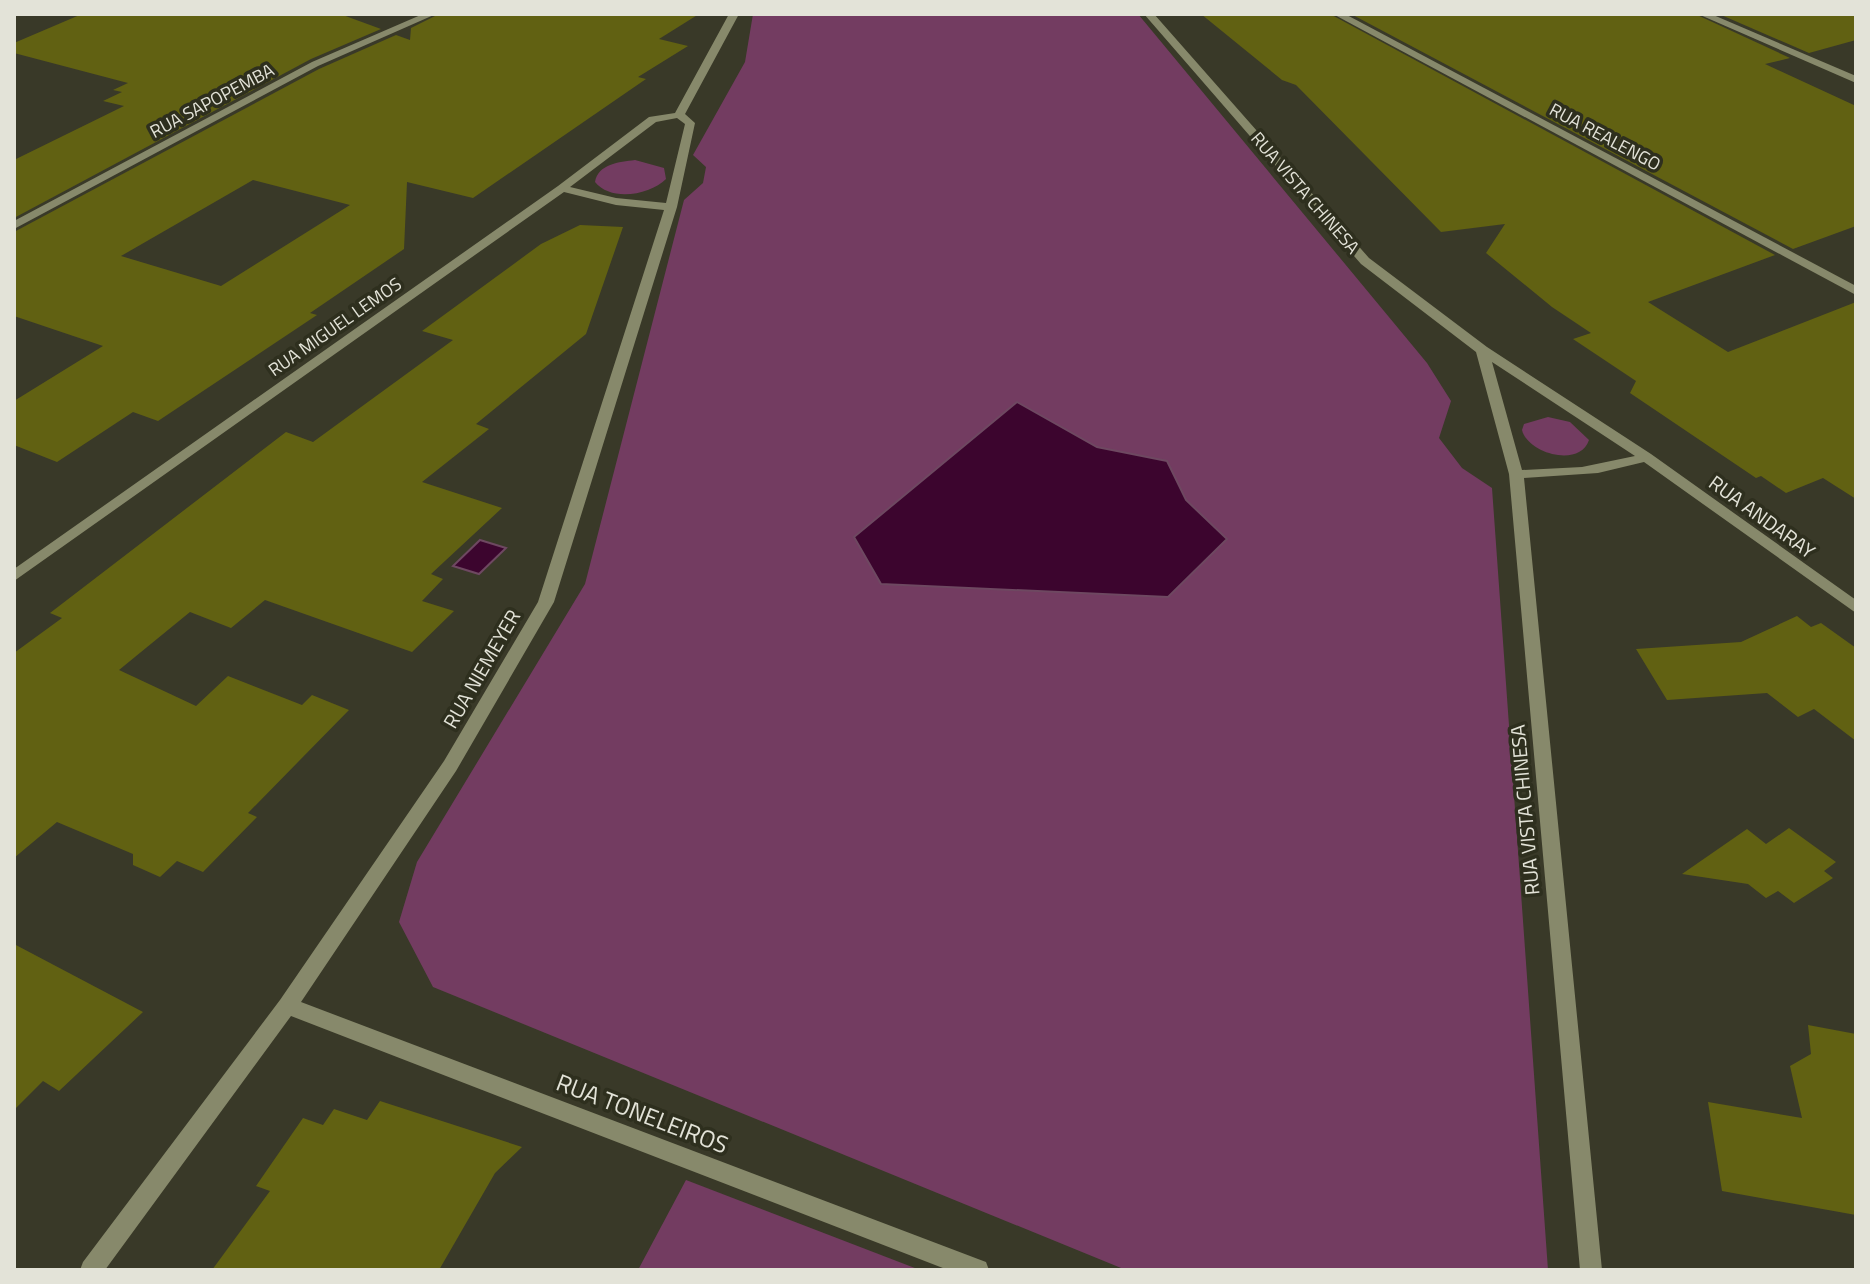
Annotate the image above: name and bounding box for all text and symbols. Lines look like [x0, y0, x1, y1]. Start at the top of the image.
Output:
street label: RUA SAPOPEMBA [145, 56, 279, 145]
street label: RUA REALENGO [1545, 96, 1666, 177]
street label: RUA VISTA CHINESA [1245, 126, 1366, 260]
street label: RUA MIGUEL LEMOS [263, 270, 407, 383]
street label: RUA ANDARAY [1703, 467, 1822, 566]
street label: RUA NIEMEYER [435, 603, 528, 734]
street label: RUA VISTA CHINESA [1502, 723, 1547, 897]
street label: RUA TONELEIROS [551, 1064, 734, 1162]

